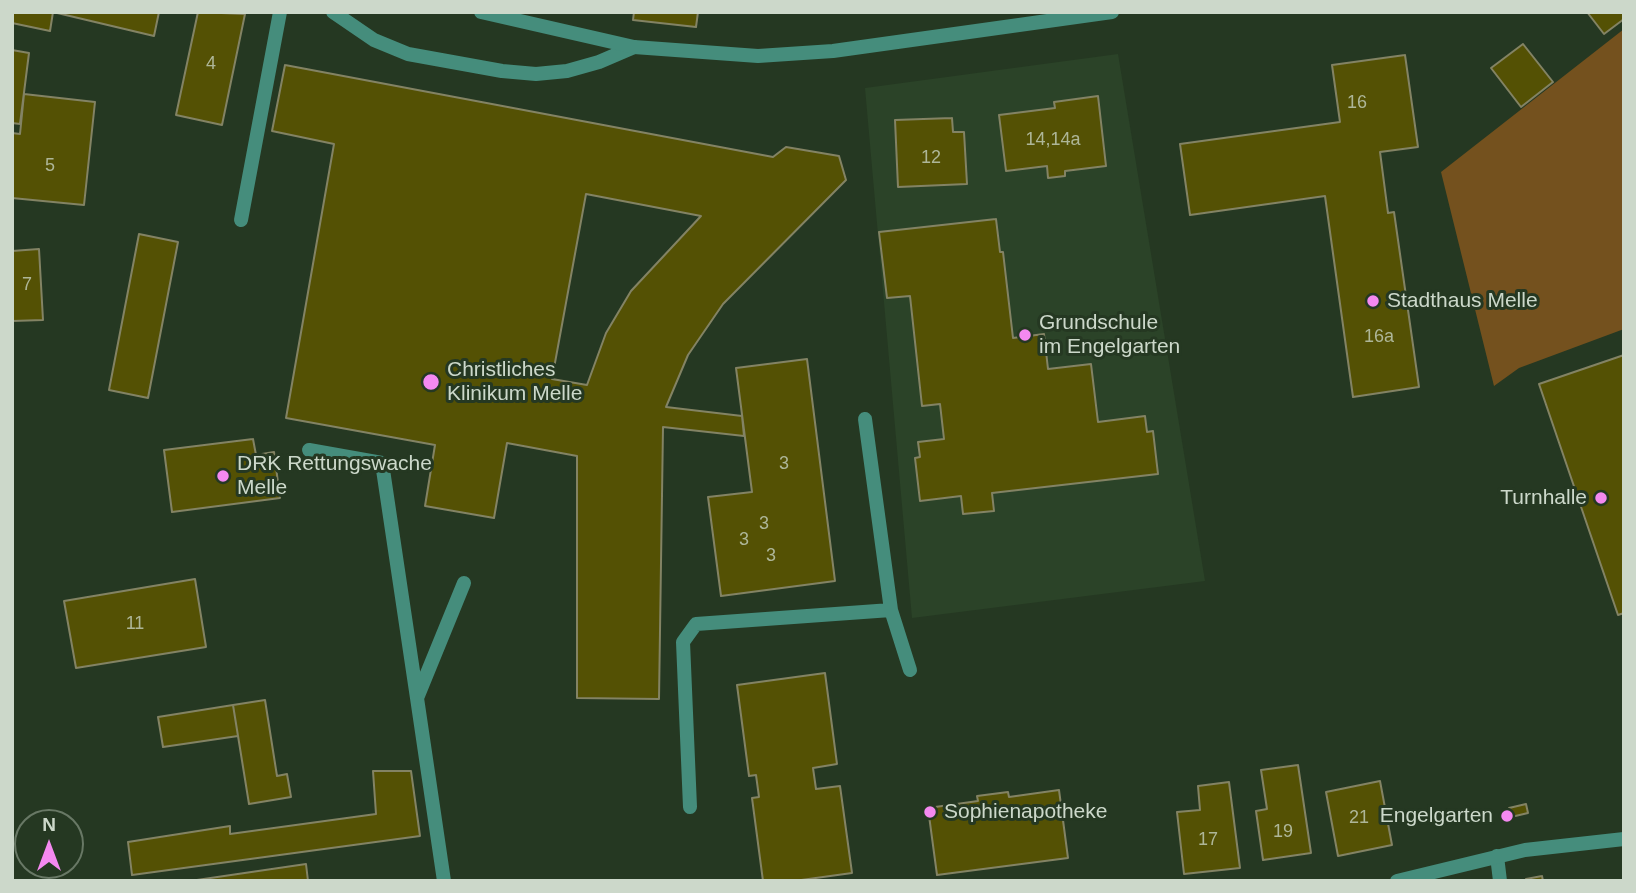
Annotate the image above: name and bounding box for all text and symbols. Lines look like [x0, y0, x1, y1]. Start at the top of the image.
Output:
house number: 4 [206, 53, 216, 75]
house number: 16 [1347, 92, 1367, 114]
house number: 14,14a [1025, 129, 1081, 151]
house number: 12 [921, 147, 941, 169]
house number: 5 [45, 155, 55, 177]
house number: 7 [22, 274, 32, 296]
place label: Stadthaus Melle [1387, 288, 1538, 314]
marker: Stadthaus Melle [1365, 293, 1381, 309]
place label: Grundschule im Engelgarten [1039, 310, 1180, 360]
house number: 16a [1364, 326, 1394, 348]
marker: Grundschule im Engelgarten [1017, 327, 1033, 343]
place label: Christliches Klinikum Melle [447, 357, 582, 407]
marker: Christliches Klinikum Melle [421, 372, 441, 392]
place label: DRK Rettungswache Melle [237, 451, 432, 501]
house number: 3 [779, 453, 789, 475]
marker: DRK Rettungswache Melle [215, 468, 231, 484]
place label: Turnhalle [1500, 485, 1587, 511]
marker: Turnhalle [1593, 490, 1609, 506]
house number: 3 [759, 513, 769, 535]
house number: 3 [739, 529, 749, 551]
house number: 3 [766, 545, 776, 567]
house number: 11 [126, 613, 144, 635]
place label: Sophienapotheke [944, 799, 1107, 825]
place label: Engelgarten [1380, 803, 1493, 829]
marker: Sophienapotheke [922, 804, 938, 820]
house number: 21 [1349, 807, 1369, 829]
marker: Engelgarten [1499, 808, 1515, 824]
north arrow [14, 809, 84, 879]
text: N [42, 814, 56, 835]
house number: 19 [1273, 821, 1293, 843]
house number: 17 [1198, 829, 1218, 851]

